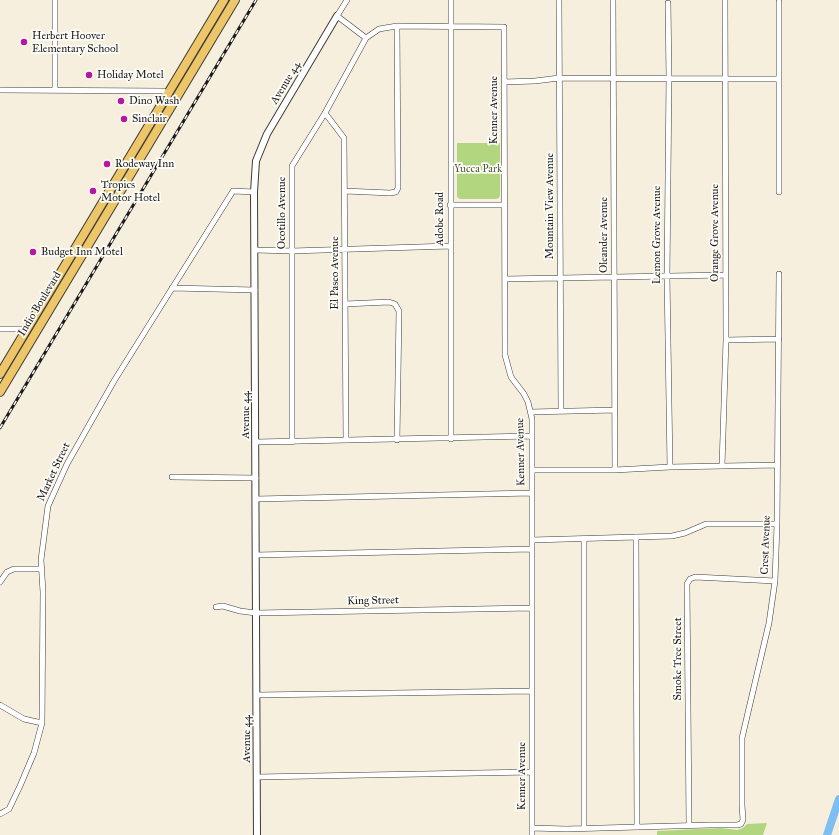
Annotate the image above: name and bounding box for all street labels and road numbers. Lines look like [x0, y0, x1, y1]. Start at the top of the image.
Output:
street label: Avenue 44 [268, 59, 304, 107]
street label: Kenner Avenue [487, 76, 501, 144]
street label: Mountain View Avenue [543, 153, 557, 259]
street label: Ocotillo Avenue [275, 177, 289, 249]
street label: Orange Grove Avenue [708, 184, 722, 282]
street label: Lemon Grove Avenue [650, 186, 664, 284]
street label: Adobe Road [433, 192, 447, 246]
street label: Oleander Avenue [597, 197, 611, 273]
street label: El Paseo Avenue [328, 236, 342, 310]
street label: Indio Boulevard [16, 269, 64, 339]
street label: Avenue 44 [239, 391, 253, 439]
street label: Kenner Avenue [514, 418, 528, 486]
street label: Market Street [35, 441, 73, 503]
street label: Crest Avenue [758, 515, 774, 575]
street label: King Street [347, 594, 399, 608]
street label: Smoke Tree Street [671, 617, 685, 701]
street label: Avenue 44 [240, 715, 254, 763]
street label: Kenner Avenue [515, 742, 529, 810]

